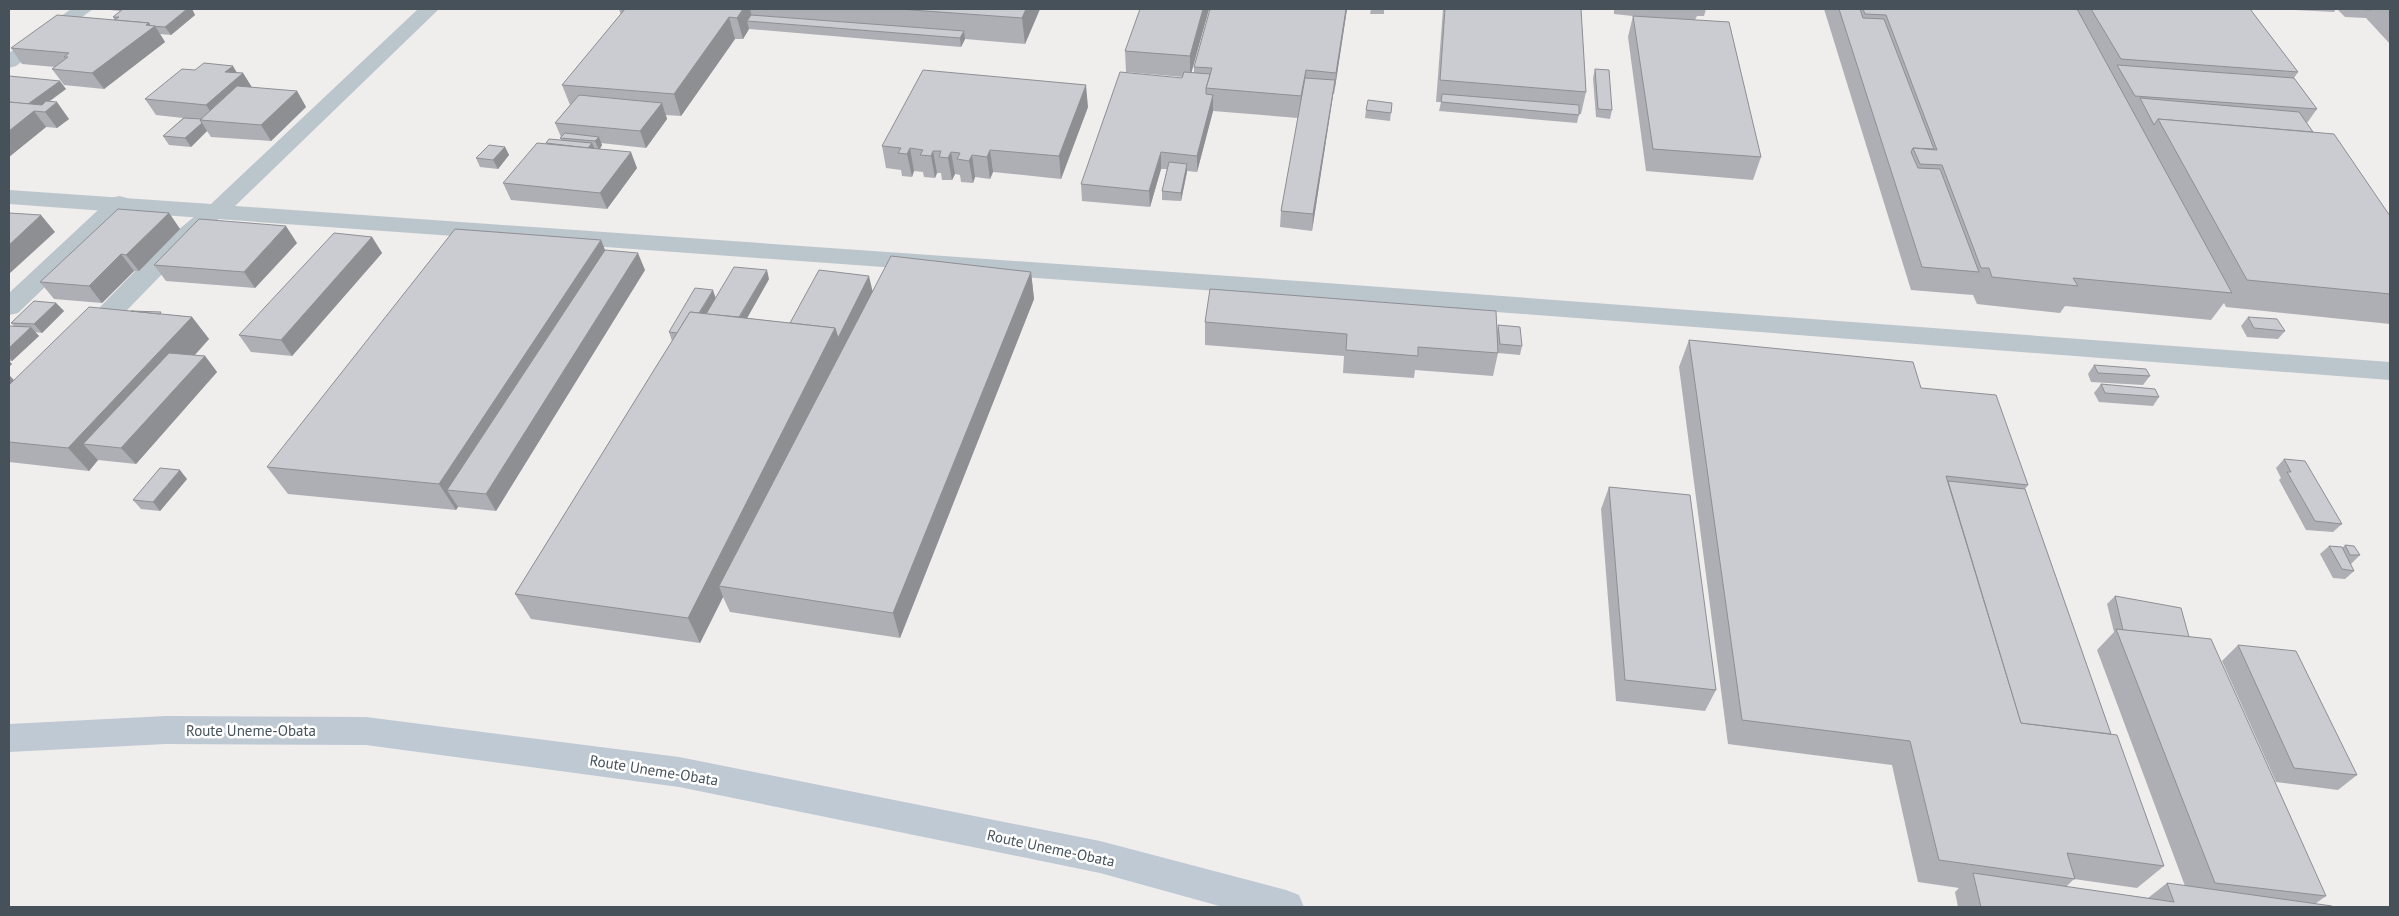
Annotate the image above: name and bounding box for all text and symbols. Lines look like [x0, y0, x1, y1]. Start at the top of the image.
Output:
street label: Route Uneme-Obata [186, 721, 316, 740]
street label: Route Uneme-Obata [588, 750, 720, 790]
street label: Route Uneme-Obata [985, 825, 1117, 871]

